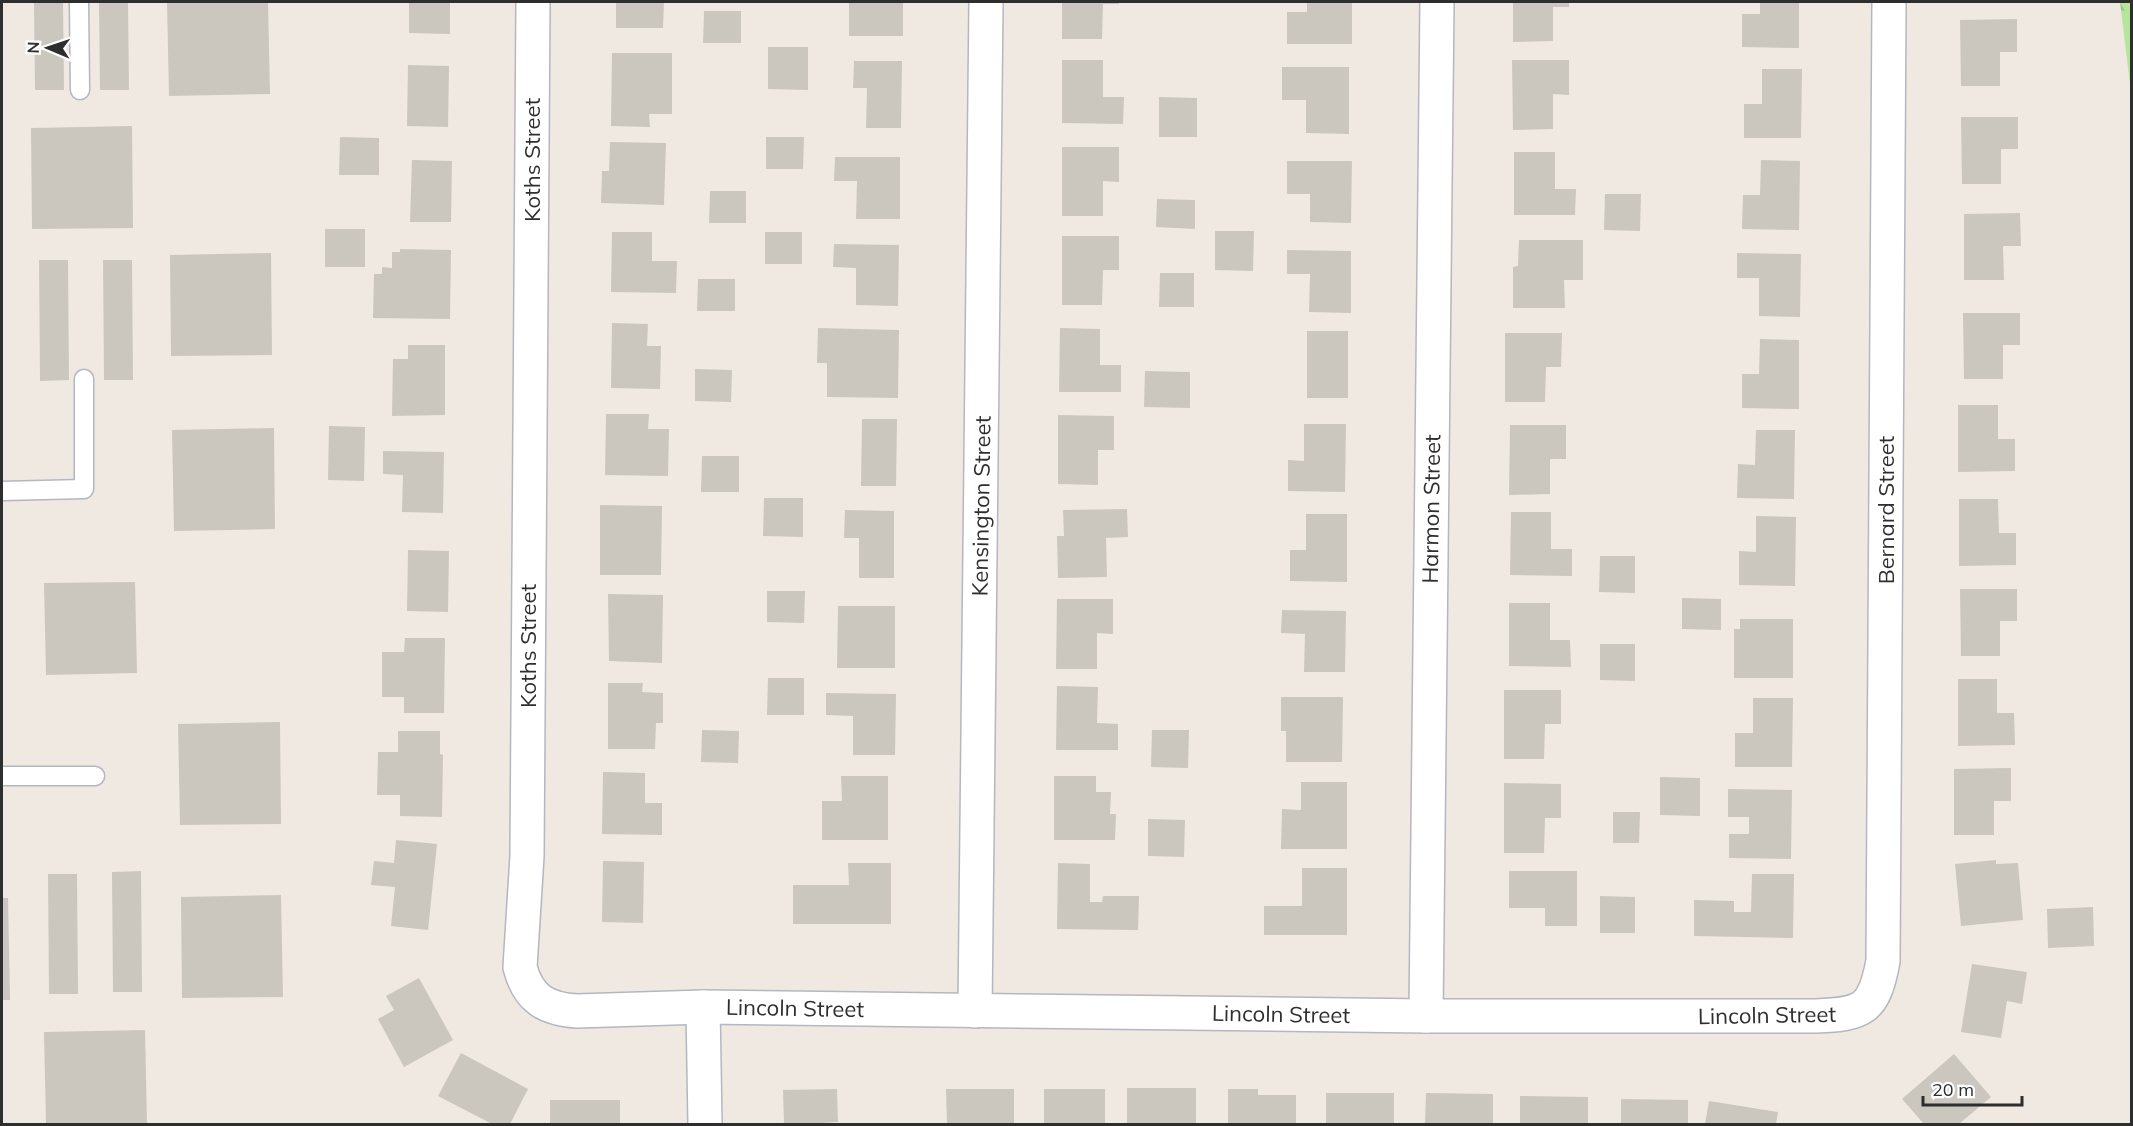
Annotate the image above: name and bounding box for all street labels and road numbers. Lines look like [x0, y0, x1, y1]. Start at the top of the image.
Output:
street label: Koths Street [518, 98, 546, 222]
street label: Kensington Street [965, 415, 997, 596]
street label: Harmon Street [1416, 434, 1446, 584]
street label: Bernard Street [1872, 435, 1900, 584]
street label: Koths Street [514, 584, 542, 708]
street label: Lincoln Street [726, 993, 865, 1023]
street label: Lincoln Street [1212, 999, 1351, 1029]
street label: Lincoln Street [1698, 1000, 1837, 1030]

